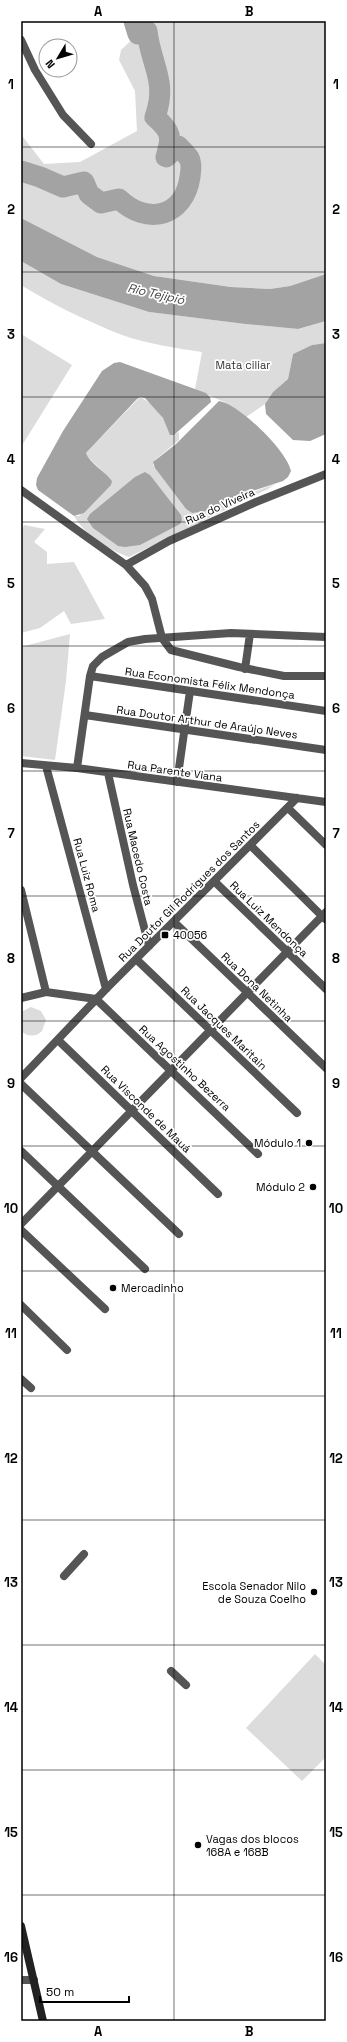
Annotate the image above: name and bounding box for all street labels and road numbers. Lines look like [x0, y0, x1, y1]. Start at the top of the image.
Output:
street label: Rua do Viveira [183, 484, 257, 527]
street label: Rua Economista Félix Mendonça [124, 664, 296, 702]
street label: Rua Doutor Arthur de Araújo Neves [116, 702, 299, 742]
street label: Rua Parente Viana [127, 757, 224, 785]
street label: Rua Macedo Costa [120, 807, 156, 908]
street label: Rua Doutor Gil Rodrigues dos Santos [115, 817, 263, 965]
street label: Rua Luiz Roma [70, 836, 104, 914]
street label: Rua Luiz Mendonça [227, 878, 311, 960]
street label: Rua Dona Netinha [218, 949, 296, 1025]
street label: Rua Jacques Maritain [178, 983, 270, 1073]
street label: Rua Agostinho Bezerra [136, 1022, 234, 1115]
street label: Rua Visconde de Mauá [98, 1062, 194, 1156]

